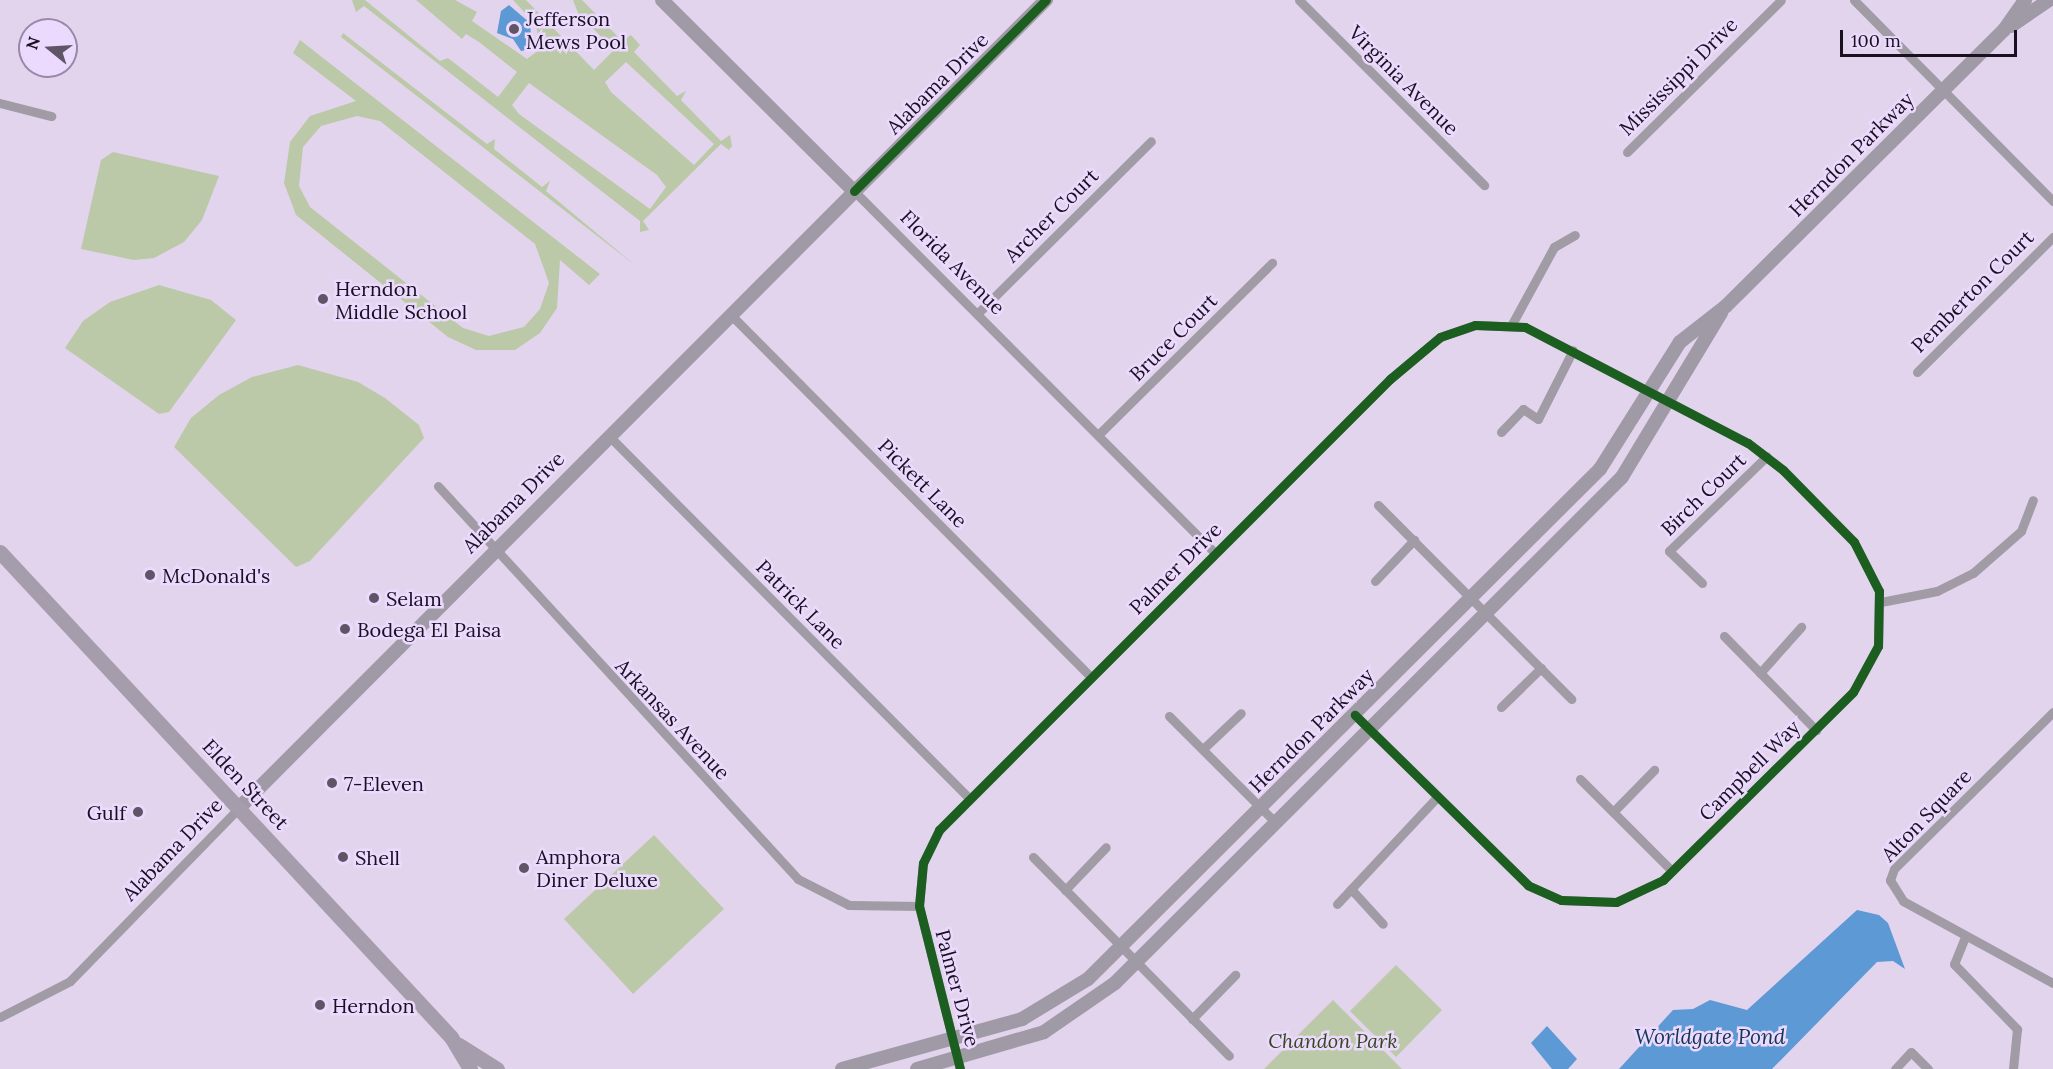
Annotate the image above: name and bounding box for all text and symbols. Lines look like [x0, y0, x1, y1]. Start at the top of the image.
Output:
place label: Jefferson Mews Pool [526, 6, 626, 53]
street label: Mississippi Drive [1614, 12, 1742, 140]
north arrow [18, 18, 78, 78]
scale bar [1843, 18, 2020, 56]
street label: Virginia Avenue [1344, 20, 1464, 140]
marker: Jefferson Mews Pool [507, 22, 521, 36]
street label: Alabama Drive [881, 27, 993, 139]
text: 100 m [1851, 29, 1901, 52]
text: N [21, 34, 44, 52]
street label: Herndon Parkway [1784, 87, 1918, 221]
street label: Archer Court [999, 163, 1103, 267]
street label: Florida Avenue [896, 205, 1010, 319]
street label: Pemberton Court [1906, 225, 2038, 357]
place label: Herndon Middle School [335, 276, 467, 323]
street label: Bruce Court [1124, 288, 1222, 386]
marker: Herndon Middle School [316, 292, 330, 306]
street label: Pickett Lane [874, 434, 972, 532]
street label: Alabama Drive [457, 446, 569, 558]
street label: Birch Court [1656, 448, 1750, 540]
street label: Palmer Drive [1124, 517, 1226, 619]
street label: Patrick Lane [751, 554, 851, 654]
place label: McDonald's [162, 563, 270, 587]
marker: McDonald's [143, 568, 157, 582]
place label: Selam [386, 586, 442, 610]
marker: Selam [367, 591, 381, 605]
place label: Bodega El Paisa [357, 617, 501, 641]
marker: Bodega El Paisa [338, 622, 352, 636]
street label: Arkansas Avenue [611, 654, 735, 784]
street label: Herndon Parkway [1244, 663, 1378, 797]
street label: Campbell Way [1694, 715, 1804, 825]
street label: Elden Street [198, 734, 294, 834]
street label: Alton Square [1876, 764, 1976, 866]
place label: 7-Eleven [344, 771, 424, 795]
marker: 7-Eleven [325, 776, 339, 790]
street label: Alabama Drive [117, 793, 227, 905]
place label: Gulf [87, 800, 126, 824]
marker: Gulf [131, 805, 145, 819]
place label: Amphora Diner Deluxe [536, 844, 658, 891]
place label: Shell [355, 845, 400, 869]
marker: Shell [336, 850, 350, 864]
marker: Amphora Diner Deluxe [517, 861, 531, 875]
street label: Palmer Drive [931, 927, 985, 1049]
place label: Herndon [332, 993, 415, 1017]
marker: Herndon [313, 998, 327, 1012]
water label: Worldgate Pond [1635, 1024, 1785, 1050]
park label: Chandon Park [1268, 1028, 1398, 1052]

